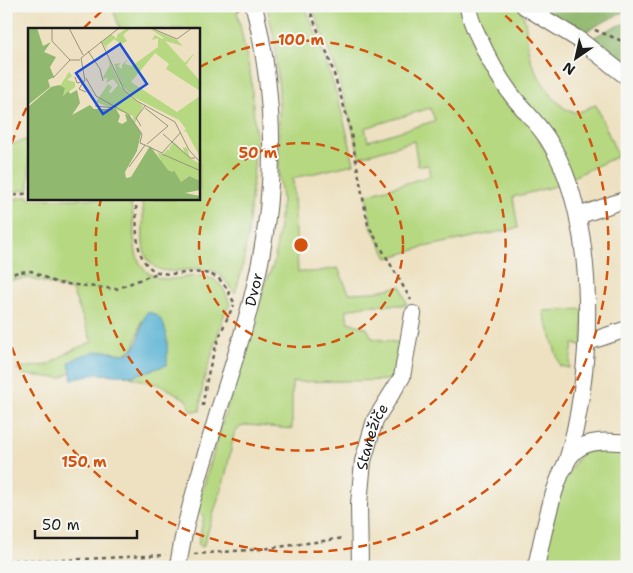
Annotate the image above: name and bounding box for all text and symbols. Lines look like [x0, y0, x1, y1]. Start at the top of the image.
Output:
inset map [28, 28, 200, 200]
text: 100 m [278, 30, 324, 50]
north arrow [550, 32, 600, 82]
text: N [559, 58, 578, 79]
text: 50 m [239, 143, 278, 163]
centre of rings [292, 236, 310, 254]
street label: Dvor [240, 271, 268, 308]
street label: Stanežiče [352, 400, 393, 471]
text: 150 m [61, 452, 107, 472]
scale bar [35, 508, 138, 540]
text: 50 m [42, 515, 80, 535]

